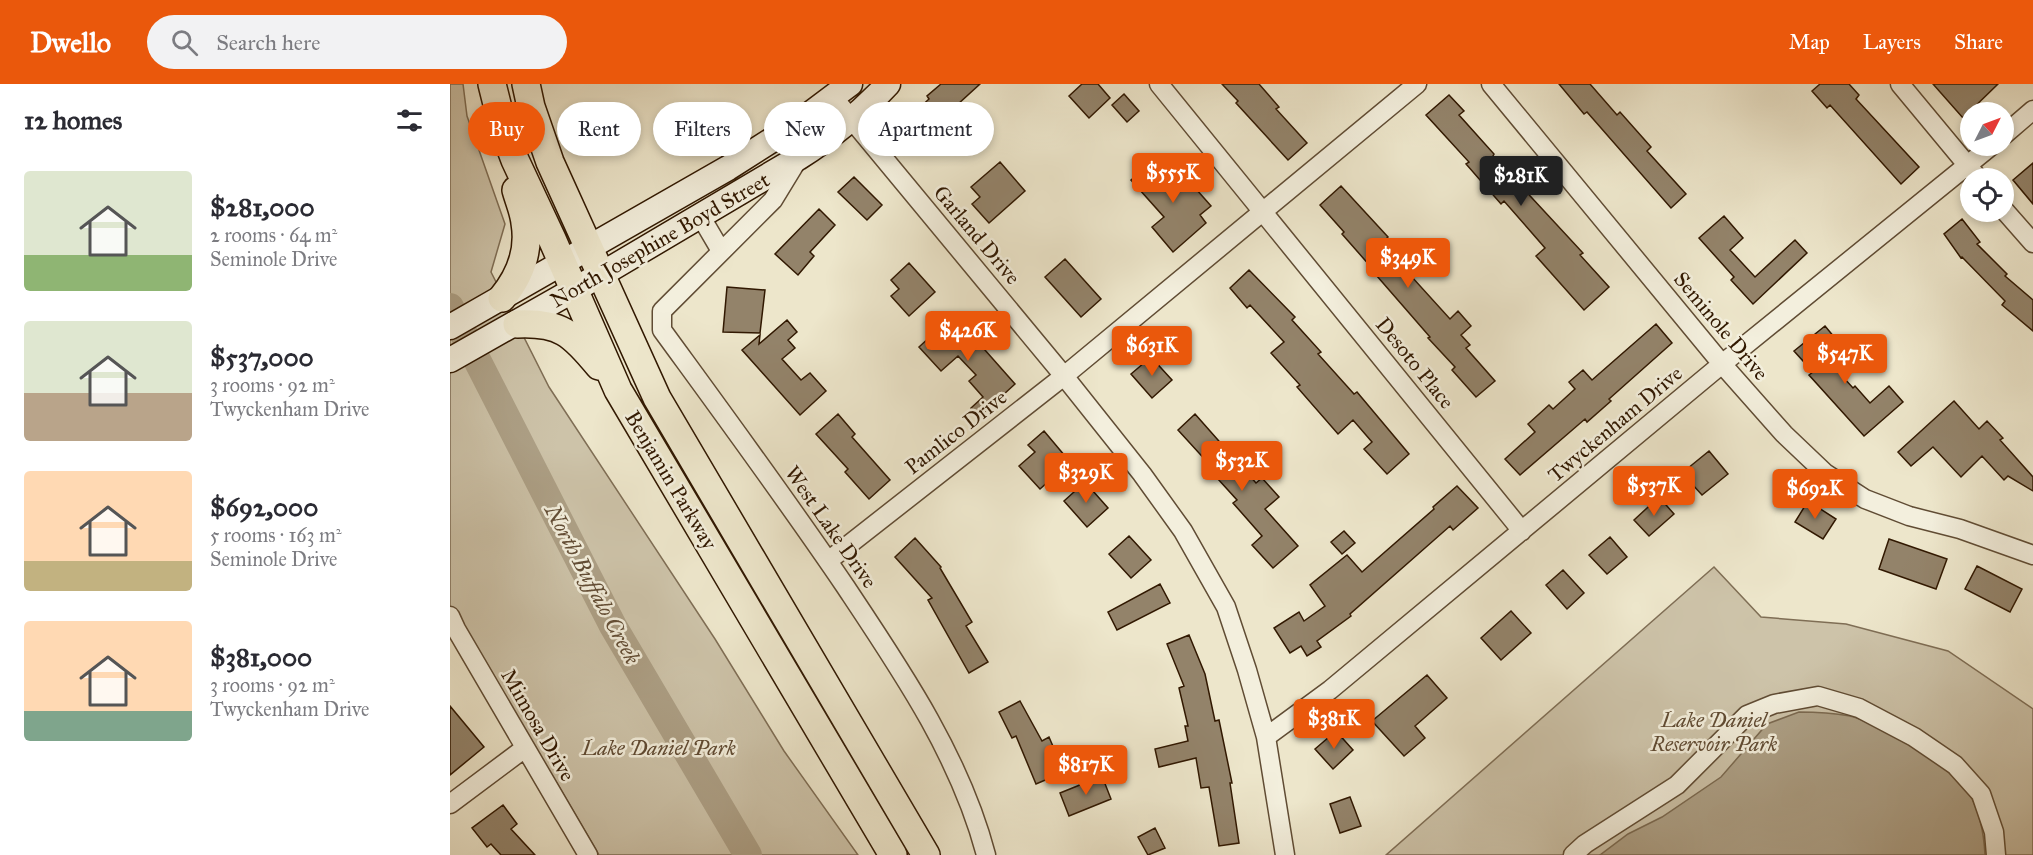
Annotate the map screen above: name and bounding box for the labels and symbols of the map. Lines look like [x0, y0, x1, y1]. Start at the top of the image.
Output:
north arrow [1960, 102, 2014, 156]
pin: $555K [1131, 153, 1215, 204]
pin: $281K [1479, 156, 1563, 207]
street label: North Josephine Boyd Street [546, 166, 775, 313]
street label: Garland Drive [928, 180, 1026, 290]
pin: $349K [1366, 238, 1450, 289]
street label: Seminole Drive [1668, 266, 1774, 386]
pin: $426K [926, 311, 1010, 362]
street label: Desoto Place [1370, 312, 1460, 414]
pin: $631K [1110, 326, 1194, 377]
pin: $547K [1803, 334, 1887, 385]
street label: Twyckenham Drive [1543, 360, 1688, 488]
street label: Pamlico Drive [900, 384, 1012, 480]
street label: Benjamin Parkway [619, 406, 723, 555]
pin: $532K [1200, 441, 1284, 492]
pin: $329K [1044, 453, 1128, 504]
street label: West Lake Drive [779, 461, 883, 593]
pin: $537K [1612, 466, 1696, 517]
pin: $692K [1773, 469, 1857, 520]
water label: North Buffalo Creek [536, 498, 646, 670]
street label: Mimosa Drive [495, 664, 581, 786]
pin: $381K [1292, 699, 1376, 750]
park label: Lake Daniel Reservoir Park [1650, 707, 1778, 757]
park label: Lake Daniel Park [581, 735, 737, 761]
pin: $817K [1044, 745, 1128, 796]

